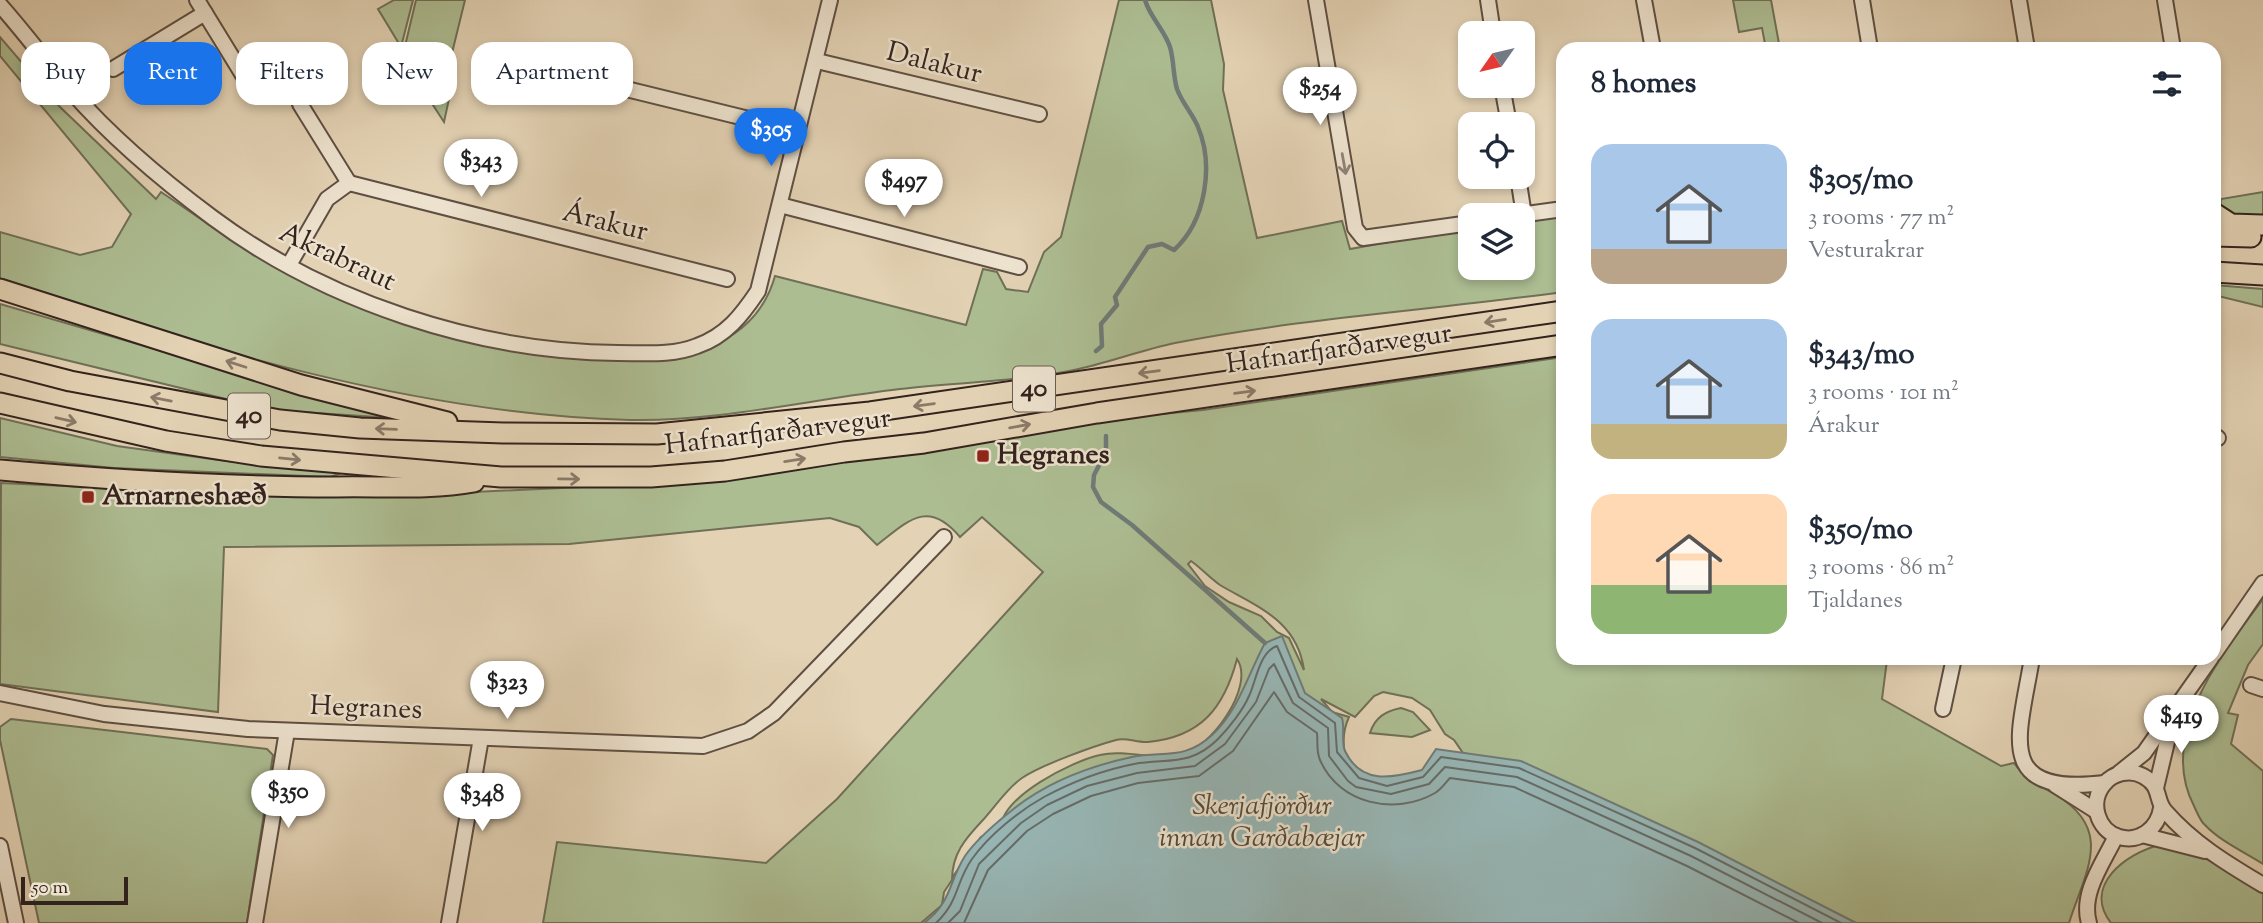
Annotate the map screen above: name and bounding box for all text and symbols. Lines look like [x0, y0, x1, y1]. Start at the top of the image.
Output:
north arrow [1458, 21, 1535, 98]
map controls [1458, 21, 1535, 280]
street label: Dalakur [882, 33, 986, 95]
chip: Buy [21, 42, 110, 105]
chip: Rent [124, 42, 222, 105]
chip: Filters [236, 42, 348, 105]
chip: New [362, 42, 457, 105]
chip: Apartment [471, 42, 633, 105]
text: 8 homes [1591, 63, 1696, 106]
icon: filters [2148, 65, 2186, 103]
pin: $254 [1279, 68, 1361, 127]
text: $254 [1299, 73, 1341, 106]
pin: $305 [730, 108, 812, 168]
button: locate [1458, 112, 1535, 189]
text: $305 [750, 114, 792, 147]
pin: $343 [440, 140, 522, 199]
text: $343 [460, 145, 502, 178]
one-way arrow [1338, 152, 1351, 175]
text: $305/mo [1808, 159, 1913, 202]
pin: $497 [863, 160, 945, 219]
text: $497 [881, 165, 927, 198]
icon: home [1647, 172, 1731, 256]
street label: Árakur [558, 193, 652, 253]
text: 3 rooms · 77 m² [1808, 202, 1954, 235]
button: layers [1458, 203, 1535, 280]
street label: Akrabraut [272, 214, 402, 303]
text: Vesturakrar [1808, 235, 1924, 268]
street label: Hafnarfjarðarvegur [1224, 314, 1455, 386]
one-way arrow [1484, 315, 1507, 328]
text: $343/mo [1808, 334, 1915, 377]
icon: home [1647, 347, 1731, 431]
one-way arrow [225, 357, 247, 369]
road number: 40 [1013, 366, 1055, 412]
one-way arrow [1138, 366, 1161, 379]
text: 3 rooms · 101 m² [1808, 377, 1959, 410]
one-way arrow [1233, 385, 1256, 398]
one-way arrow [150, 392, 173, 406]
road number: 40 [228, 394, 270, 438]
one-way arrow [913, 398, 936, 411]
street label: Hafnarfjarðarvegur [663, 399, 894, 467]
text: Árakur [1808, 410, 1879, 443]
one-way arrow [54, 413, 77, 427]
one-way arrow [1008, 419, 1031, 432]
one-way arrow [375, 422, 398, 435]
place label: Hegranes [997, 436, 1110, 476]
marker: Hegranes [975, 448, 991, 464]
one-way arrow [278, 453, 301, 466]
one-way arrow [783, 453, 806, 466]
one-way arrow [557, 472, 580, 485]
place label: Arnarneshæð [102, 477, 267, 517]
marker: Arnarneshæð [80, 489, 96, 505]
text: $350/mo [1808, 509, 1913, 552]
icon: home [1647, 522, 1731, 606]
text: 3 rooms · 86 m² [1808, 552, 1954, 585]
text: Tjaldanes [1808, 585, 1903, 618]
pin: $323 [466, 662, 548, 721]
text: $323 [486, 667, 528, 700]
street label: Hegranes [309, 687, 423, 731]
pin: $419 [2140, 696, 2222, 755]
text: $419 [2160, 701, 2202, 734]
pin: $350 [247, 770, 329, 830]
pin: $348 [441, 774, 523, 833]
text: $350 [267, 776, 309, 809]
text: $348 [460, 779, 504, 812]
park label: Skerjafjörður innan Garðabæjar [1159, 787, 1365, 859]
scale bar [21, 874, 128, 906]
text: 50 m [32, 875, 68, 902]

